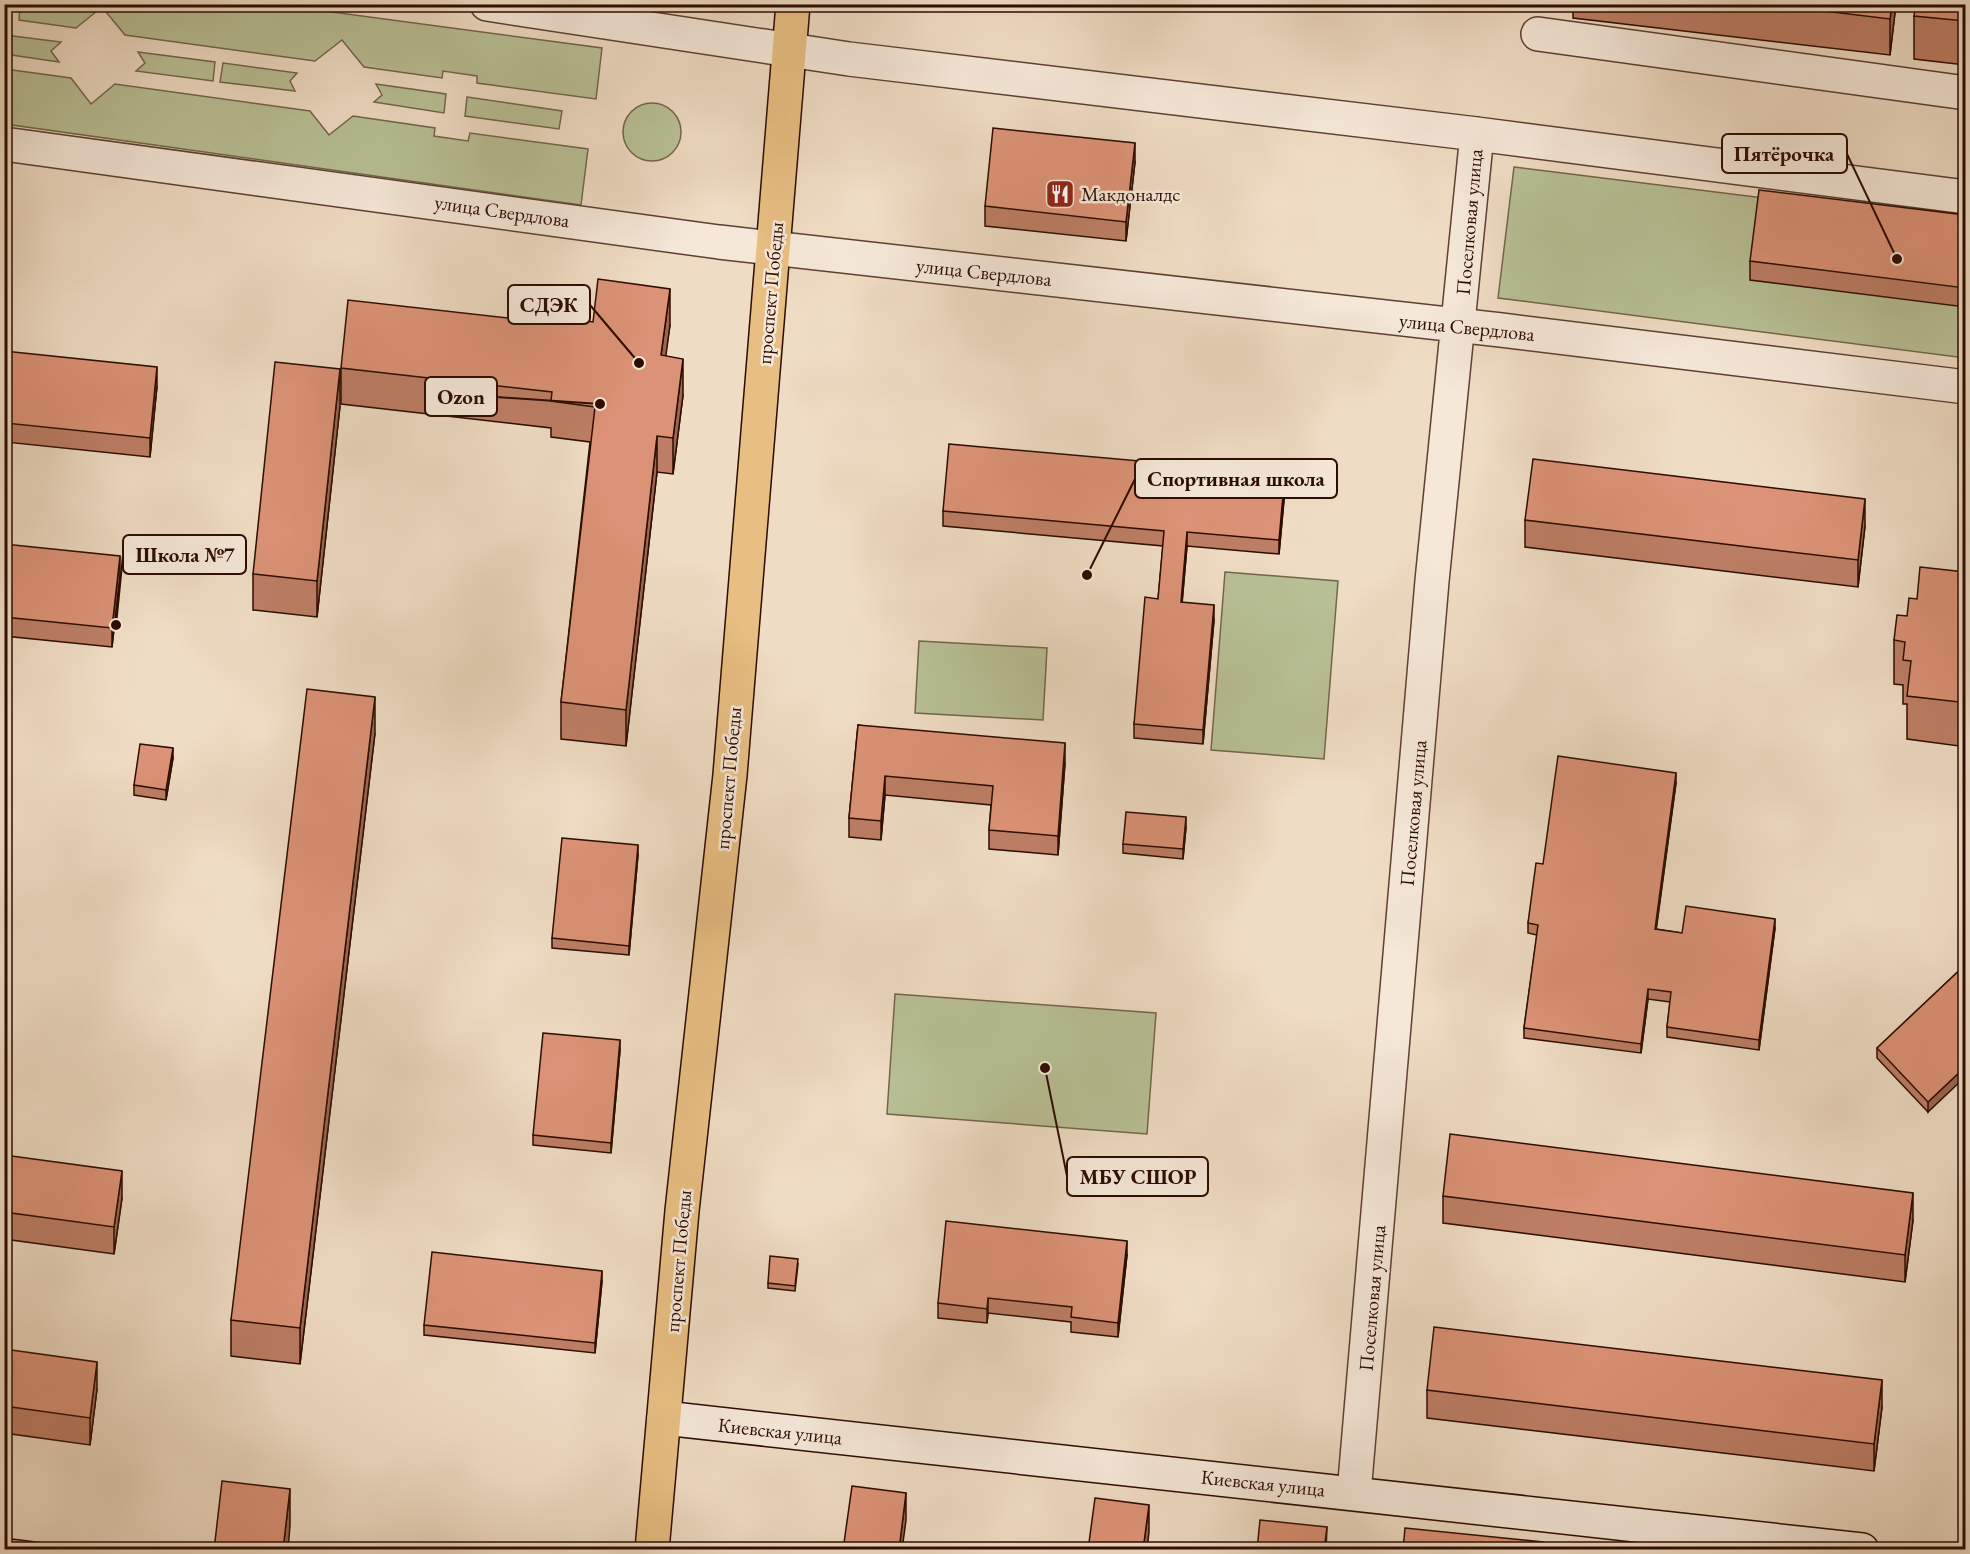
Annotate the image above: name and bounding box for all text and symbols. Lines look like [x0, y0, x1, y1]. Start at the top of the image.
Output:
callout: Пятёрочка [1722, 134, 1847, 173]
text: Пятёрочка [1734, 140, 1835, 167]
street label: Поселковая улица [1450, 148, 1488, 296]
restaurant icon: Макдоналдс [1044, 178, 1076, 210]
place label: Макдоналдс [1081, 181, 1180, 207]
street label: улица Свердлова [433, 189, 571, 233]
street label: проспект Победы [751, 221, 789, 365]
street label: улица Свердлова [915, 252, 1053, 292]
callout: СДЭК [508, 285, 590, 324]
text: СДЭК [520, 291, 579, 318]
street label: улица Свердлова [1398, 307, 1536, 347]
callout: Ozon [425, 377, 497, 416]
text: Ozon [437, 383, 485, 410]
callout: Спортивная школа [1135, 459, 1337, 498]
text: Спортивная школа [1147, 465, 1325, 492]
callout: Школа №7 [123, 535, 246, 574]
text: Школа №7 [135, 541, 235, 568]
street label: проспект Победы [709, 706, 747, 850]
street label: Поселковая улица [1394, 739, 1432, 887]
callout: МБУ СШОР [1067, 1157, 1208, 1196]
text: МБУ СШОР [1080, 1163, 1197, 1190]
street label: проспект Победы [659, 1189, 697, 1333]
street label: Поселковая улица [1353, 1224, 1391, 1372]
street label: Киевская улица [717, 1412, 843, 1450]
street label: Киевская улица [1200, 1464, 1326, 1502]

